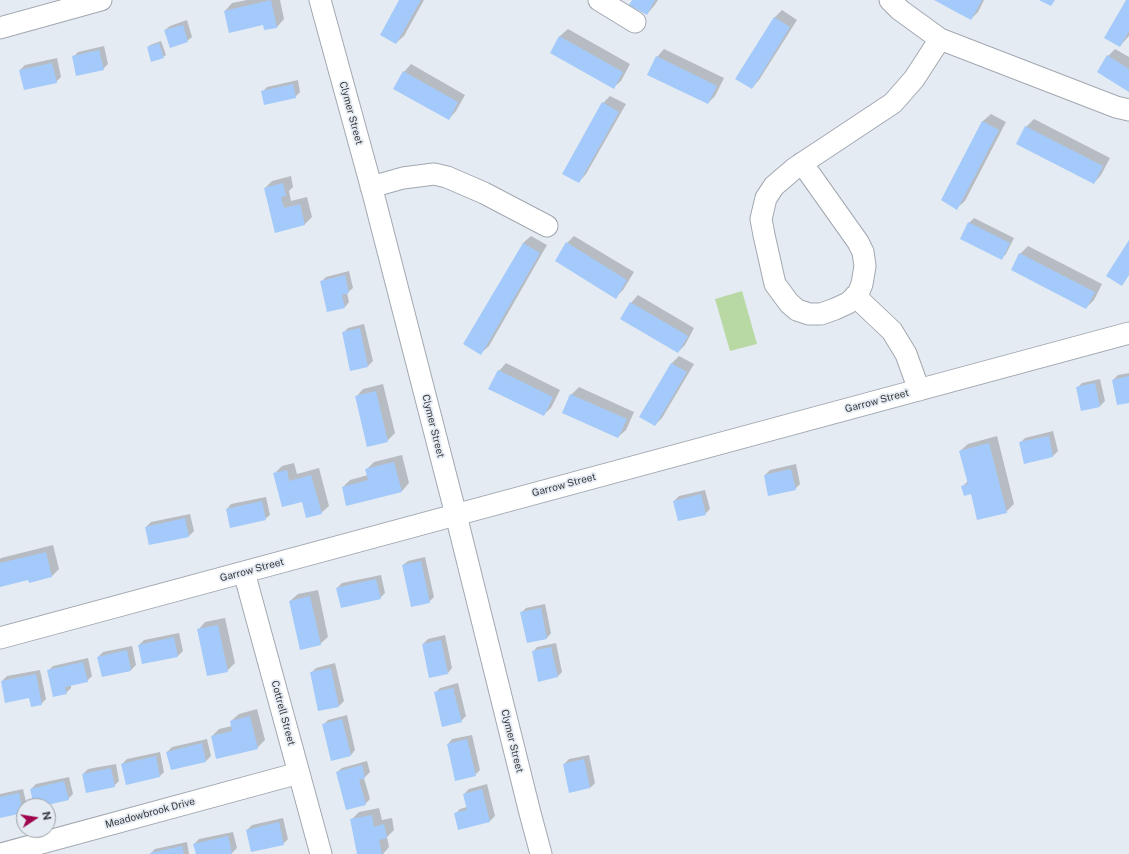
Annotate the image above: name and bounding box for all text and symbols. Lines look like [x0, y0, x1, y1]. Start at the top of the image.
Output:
street label: Clymer Street [337, 80, 365, 146]
street label: Garrow Street [844, 387, 910, 415]
street label: Clymer Street [419, 393, 447, 459]
street label: Garrow Street [531, 471, 597, 499]
street label: Garrow Street [219, 556, 285, 584]
street label: Cottrell Street [269, 679, 297, 747]
street label: Clymer Street [498, 708, 526, 774]
street label: Meadowbrook Drive [104, 795, 196, 831]
north arrow [16, 798, 56, 838]
text: N [40, 810, 54, 821]

